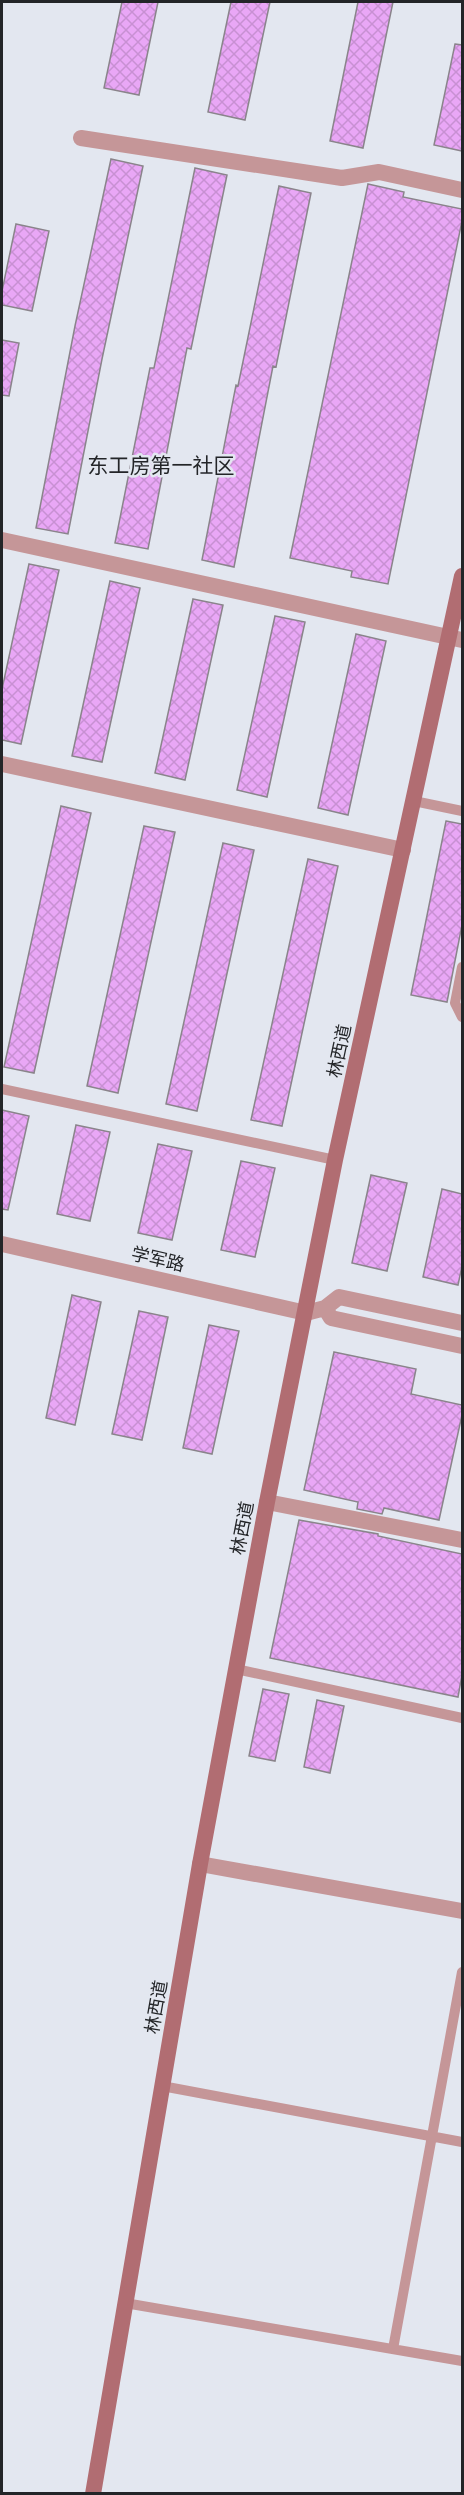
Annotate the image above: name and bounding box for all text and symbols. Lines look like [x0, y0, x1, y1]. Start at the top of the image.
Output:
district label: 东工房第一社区 [88, 453, 235, 478]
street label: 林西道 [323, 1022, 355, 1080]
street label: 学军路 [129, 1243, 187, 1275]
street label: 林西道 [227, 1499, 257, 1557]
street label: 林西道 [141, 1979, 171, 2035]

